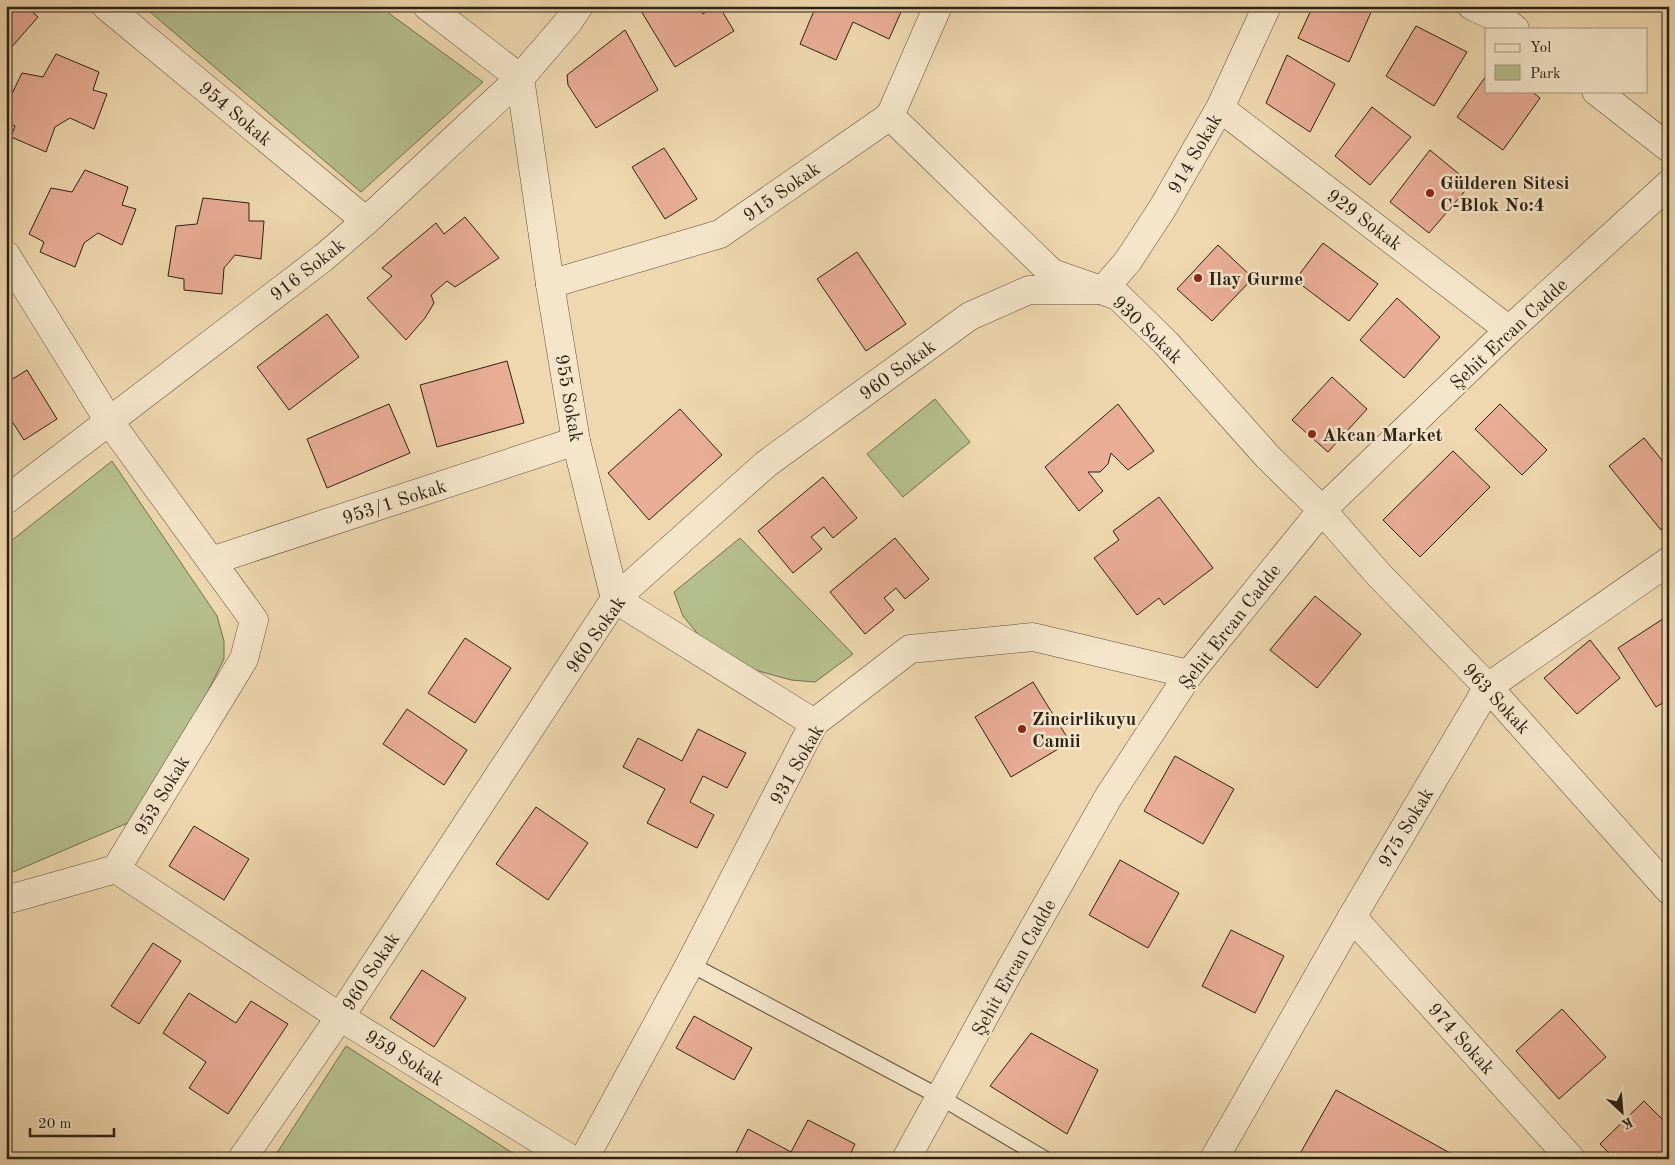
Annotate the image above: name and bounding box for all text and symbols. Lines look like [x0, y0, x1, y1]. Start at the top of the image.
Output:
legend [1485, 28, 1648, 92]
text: Yol [1530, 41, 1551, 56]
text: Park [1530, 67, 1561, 82]
street label: 954 Sokak [194, 79, 275, 151]
street label: 914 Sokak [1166, 111, 1227, 197]
street label: 915 Sokak [741, 160, 824, 226]
place label: Gülderen Sitesi C-Blok No:4 [1440, 175, 1570, 216]
street label: 929 Sokak [1322, 187, 1405, 255]
marker: Gülderen Sitesi C-Blok No:4 [1424, 187, 1436, 199]
street label: 916 Sokak [268, 236, 349, 306]
place label: Ilay Gurme [1208, 271, 1303, 290]
marker: Ilay Gurme [1192, 272, 1204, 284]
street label: Şehit Ercan Cadde [1447, 276, 1572, 394]
street label: 930 Sokak [1108, 293, 1185, 369]
street label: 960 Sokak [857, 337, 940, 405]
street label: 955 Sokak [550, 353, 585, 444]
place label: Akcan Market [1322, 427, 1443, 446]
marker: Akcan Market [1306, 428, 1318, 440]
street label: 953/1 Sokak [340, 478, 449, 529]
street label: Şehit Ercan Cadde [1176, 561, 1285, 694]
street label: 960 Sokak [564, 594, 630, 677]
street label: 963 Sokak [1458, 661, 1532, 739]
place label: Zincirlikuyu Camii [1032, 711, 1136, 752]
street label: 931 Sokak [768, 722, 829, 808]
marker: Zincirlikuyu Camii [1016, 723, 1028, 735]
street label: 953 Sokak [132, 753, 194, 839]
street label: 975 Sokak [1376, 785, 1438, 871]
street label: Şehit Ercan Cadde [970, 897, 1061, 1040]
street label: 960 Sokak [340, 930, 404, 1015]
street label: 974 Sokak [1423, 1000, 1497, 1079]
street label: 959 Sokak [361, 1028, 446, 1091]
north arrow [1598, 1088, 1648, 1138]
scale bar [30, 1105, 114, 1137]
text: K [1619, 1114, 1635, 1132]
text: 20 m [38, 1117, 72, 1132]

